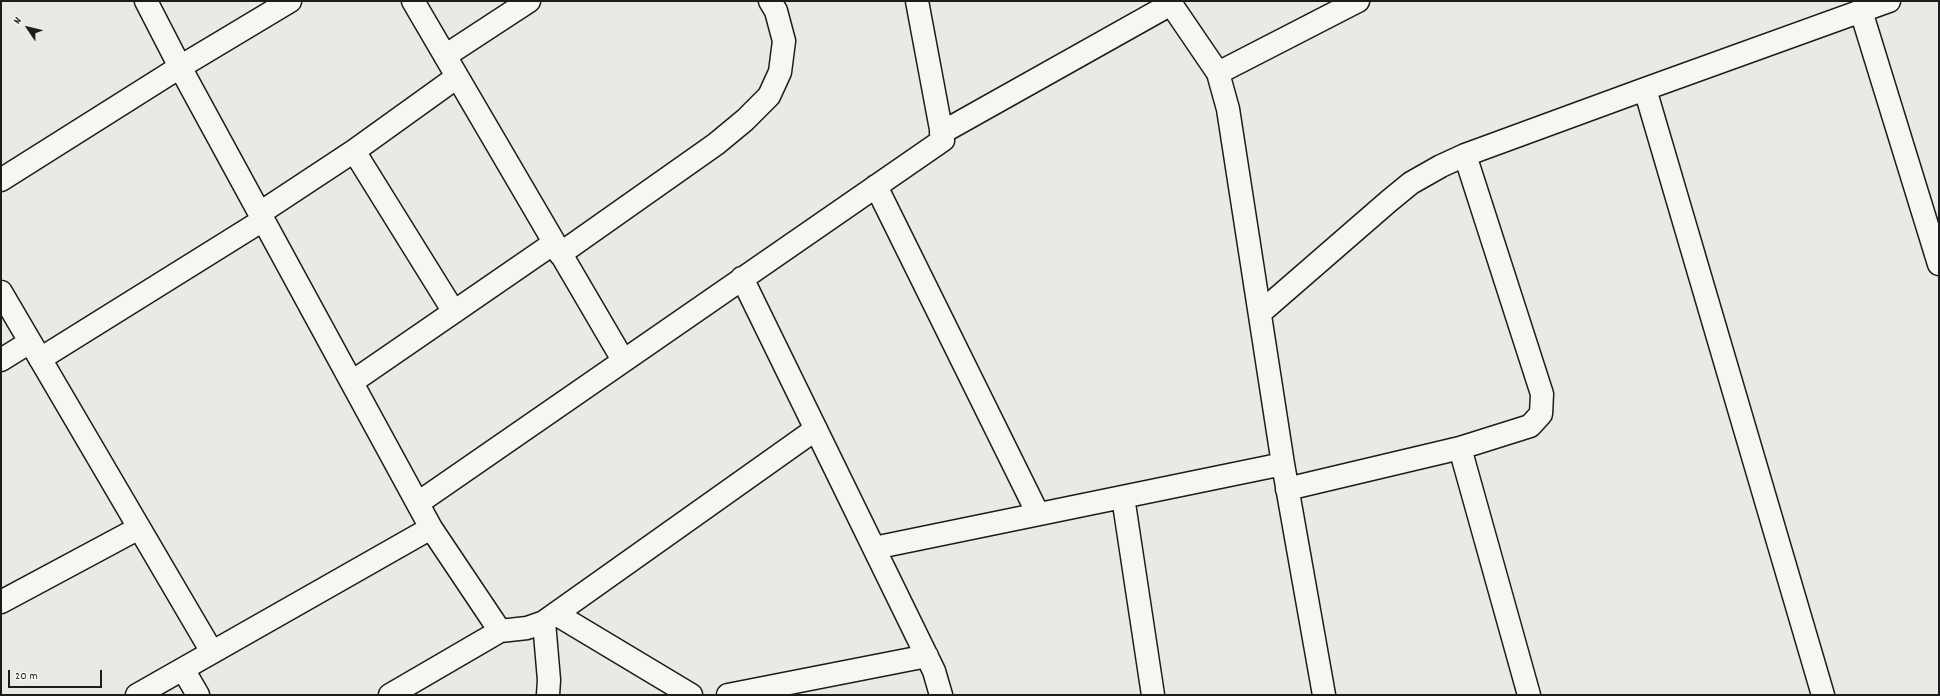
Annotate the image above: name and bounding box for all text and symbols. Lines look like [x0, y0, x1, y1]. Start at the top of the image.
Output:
north arrow [8, 8, 48, 48]
text: N [10, 14, 26, 28]
scale bar [10, 662, 104, 688]
text: 20 m [15, 668, 38, 685]

